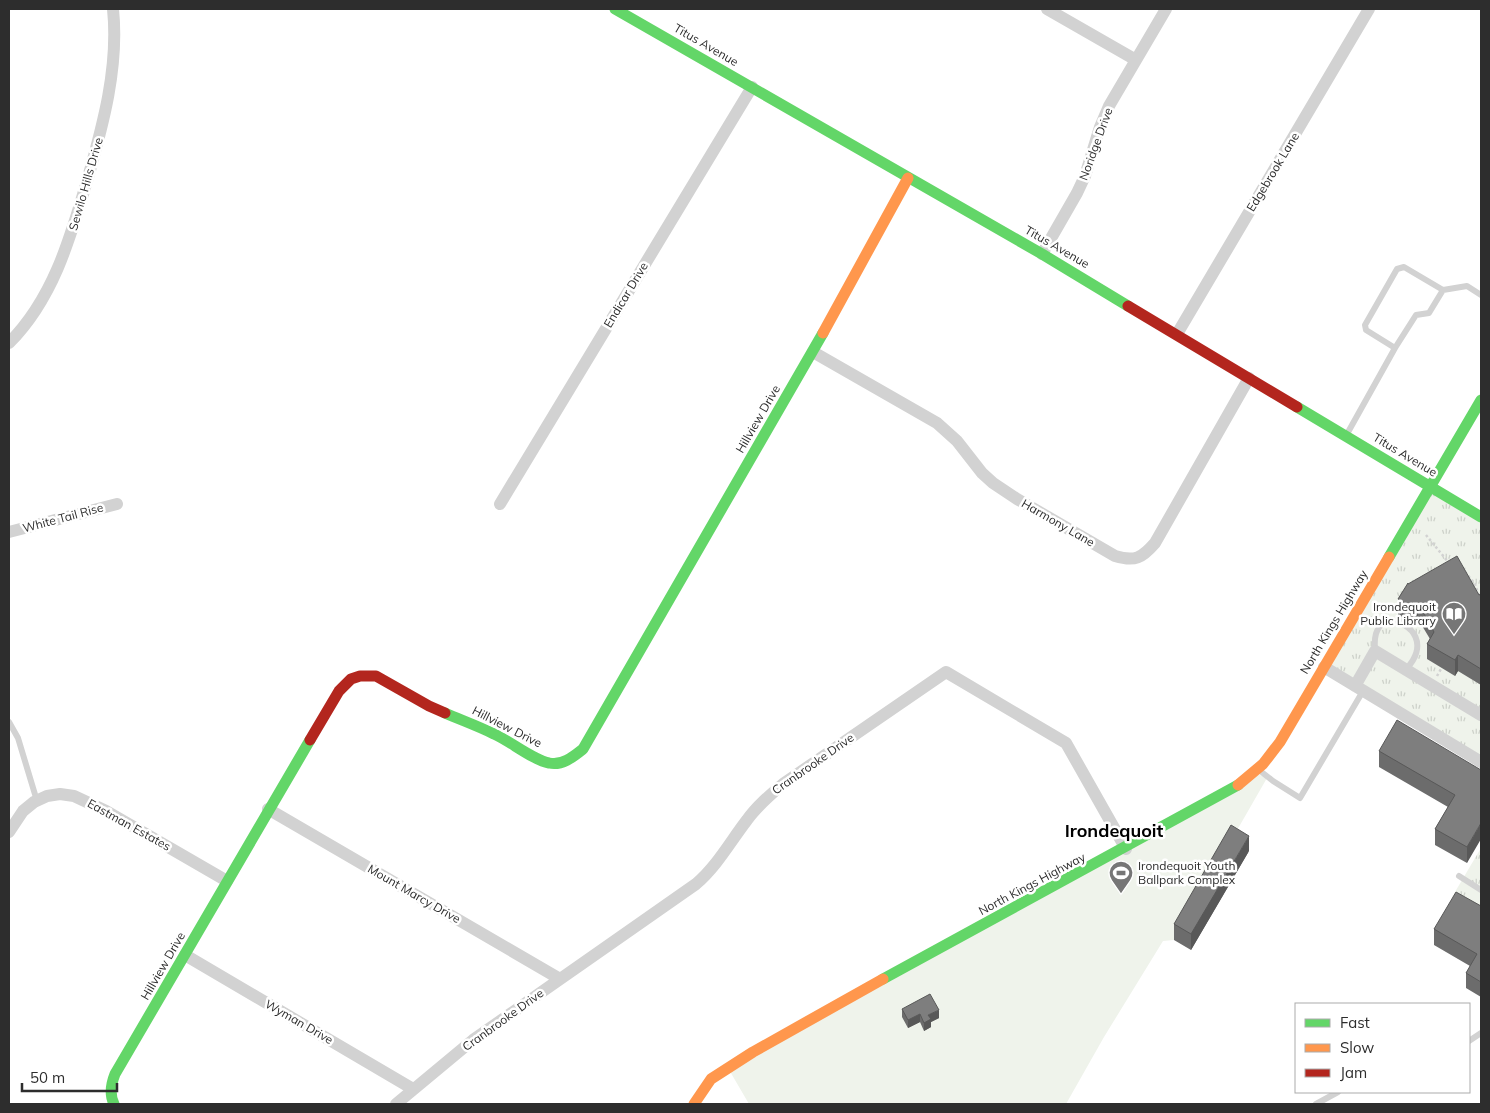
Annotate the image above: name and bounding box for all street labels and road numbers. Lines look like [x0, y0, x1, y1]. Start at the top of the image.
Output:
street label: Titus Avenue [671, 20, 741, 69]
street label: Noridge Drive [1075, 105, 1116, 182]
street label: Edgebrook Lane [1243, 129, 1302, 214]
street label: Sewilo Hills Drive [65, 136, 106, 232]
street label: Titus Avenue [1022, 222, 1092, 271]
street label: Endicar Drive [600, 259, 651, 330]
street label: Hillview Drive [732, 382, 783, 455]
street label: Titus Avenue [1370, 430, 1440, 480]
street label: Harmony Lane [1019, 496, 1097, 550]
street label: White Tail Rise [21, 500, 105, 536]
street label: North Kings Highway [1297, 566, 1371, 676]
street label: Hillview Drive [470, 703, 544, 750]
street label: Cranbrooke Drive [769, 730, 857, 797]
street label: Eastman Estates [85, 795, 174, 854]
street label: North Kings Highway [976, 849, 1088, 918]
street label: Mount Marcy Drive [365, 861, 463, 926]
street label: Hillview Drive [137, 929, 188, 1002]
street label: Cranbrooke Drive [459, 985, 546, 1054]
street label: Wyman Drive [262, 996, 336, 1047]

